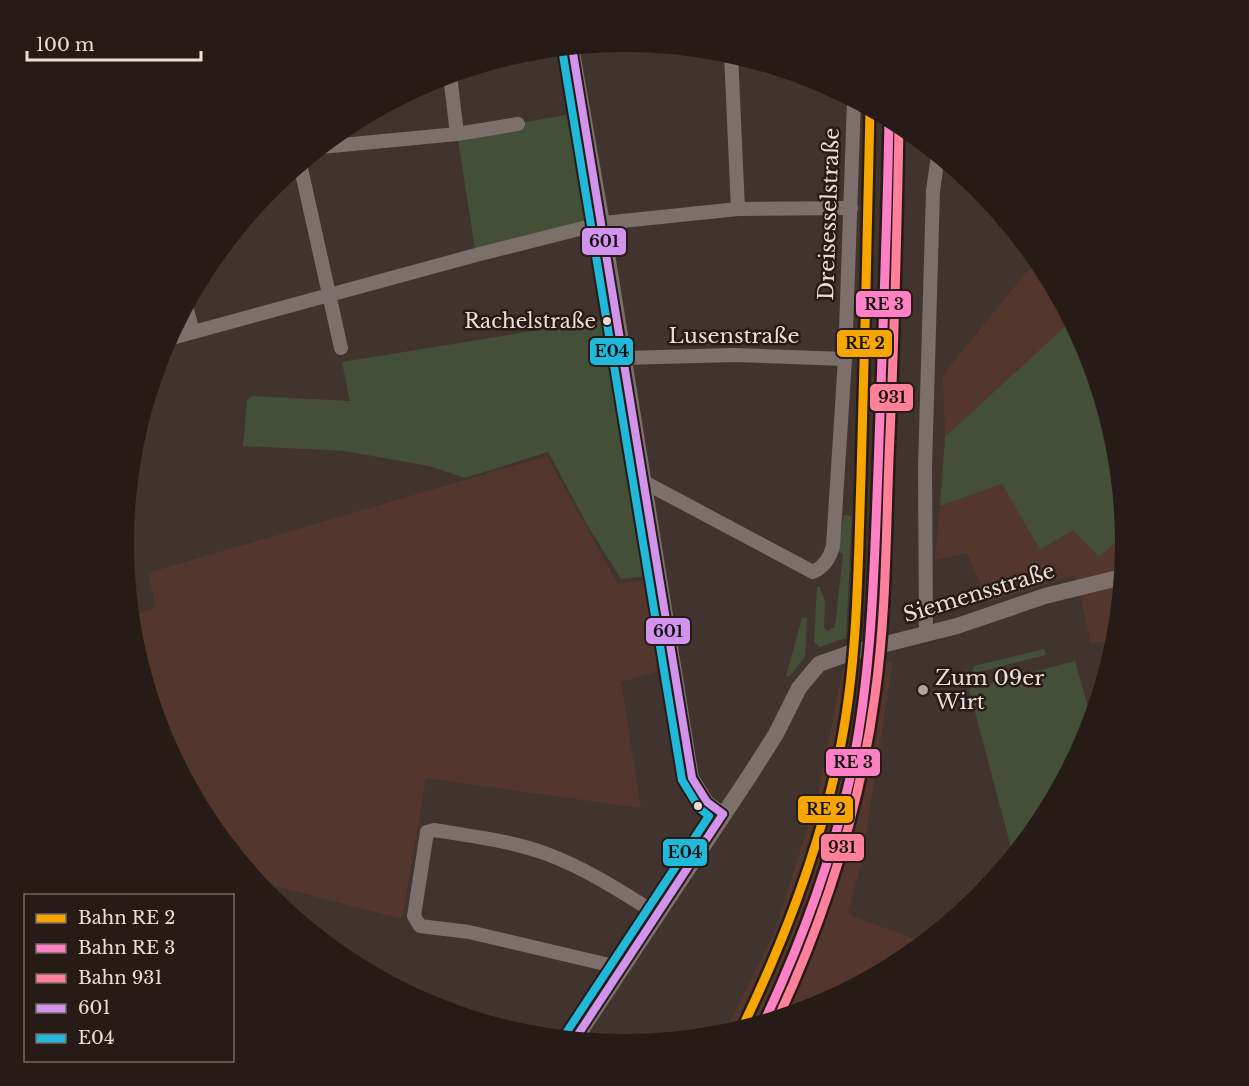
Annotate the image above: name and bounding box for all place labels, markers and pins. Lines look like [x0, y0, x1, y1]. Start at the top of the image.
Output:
place label: Rachelstraße [464, 309, 596, 333]
marker: Rachelstraße [601, 315, 613, 327]
place label: Zum 09er Wirt [934, 665, 1044, 715]
marker: Zum 09er Wirt [916, 683, 930, 697]
unlabelled marker [692, 800, 704, 812]

